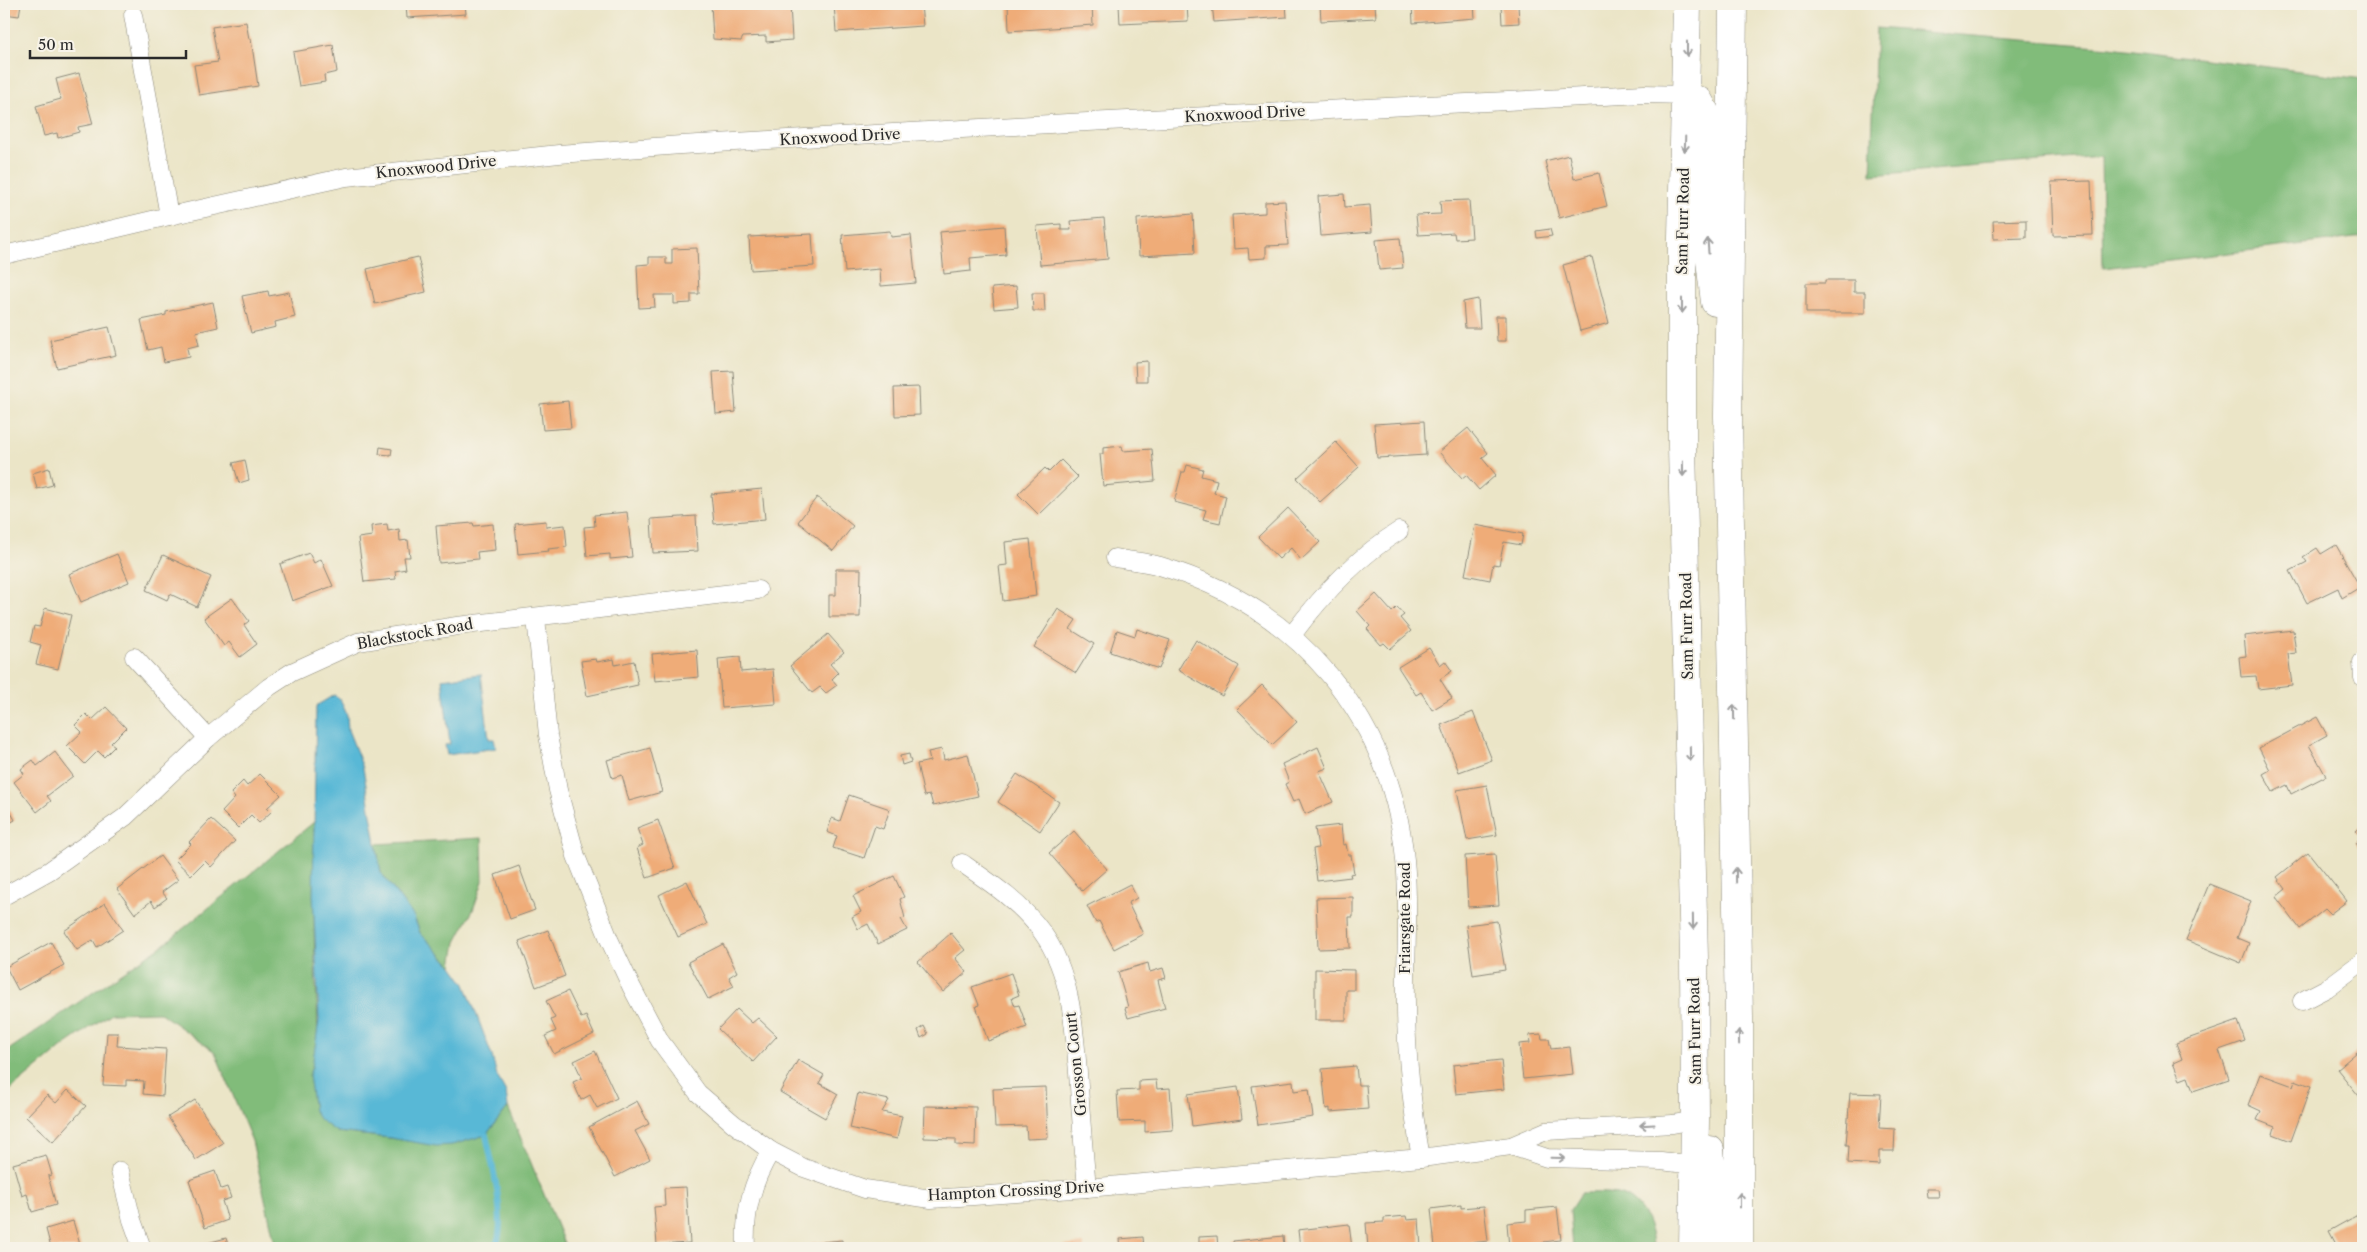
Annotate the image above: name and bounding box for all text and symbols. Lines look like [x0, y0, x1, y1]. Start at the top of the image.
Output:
scale bar [30, 28, 186, 60]
text: 50 m [38, 35, 74, 54]
one-way arrow [1682, 41, 1691, 57]
street label: Knoxwood Drive [1184, 101, 1306, 126]
street label: Knoxwood Drive [779, 124, 901, 149]
one-way arrow [1680, 136, 1690, 152]
street label: Knoxwood Drive [375, 151, 497, 182]
street label: Sam Furr Road [1672, 167, 1693, 275]
one-way arrow [1704, 238, 1713, 254]
one-way arrow [1677, 298, 1687, 314]
one-way arrow [1678, 461, 1687, 477]
street label: Sam Furr Road [1676, 572, 1697, 680]
street label: Blackstock Road [355, 614, 474, 653]
one-way arrow [1729, 704, 1738, 720]
one-way arrow [1685, 745, 1695, 761]
street label: Friarsgate Road [1395, 862, 1414, 974]
one-way arrow [1732, 867, 1741, 883]
one-way arrow [1688, 913, 1698, 929]
street label: Sam Furr Road [1684, 977, 1705, 1085]
street label: Grosson Court [1061, 1010, 1090, 1117]
one-way arrow [1734, 1029, 1744, 1046]
one-way arrow [1639, 1121, 1655, 1130]
one-way arrow [1549, 1153, 1565, 1163]
street label: Hampton Crossing Drive [927, 1176, 1105, 1205]
one-way arrow [1735, 1192, 1745, 1208]

